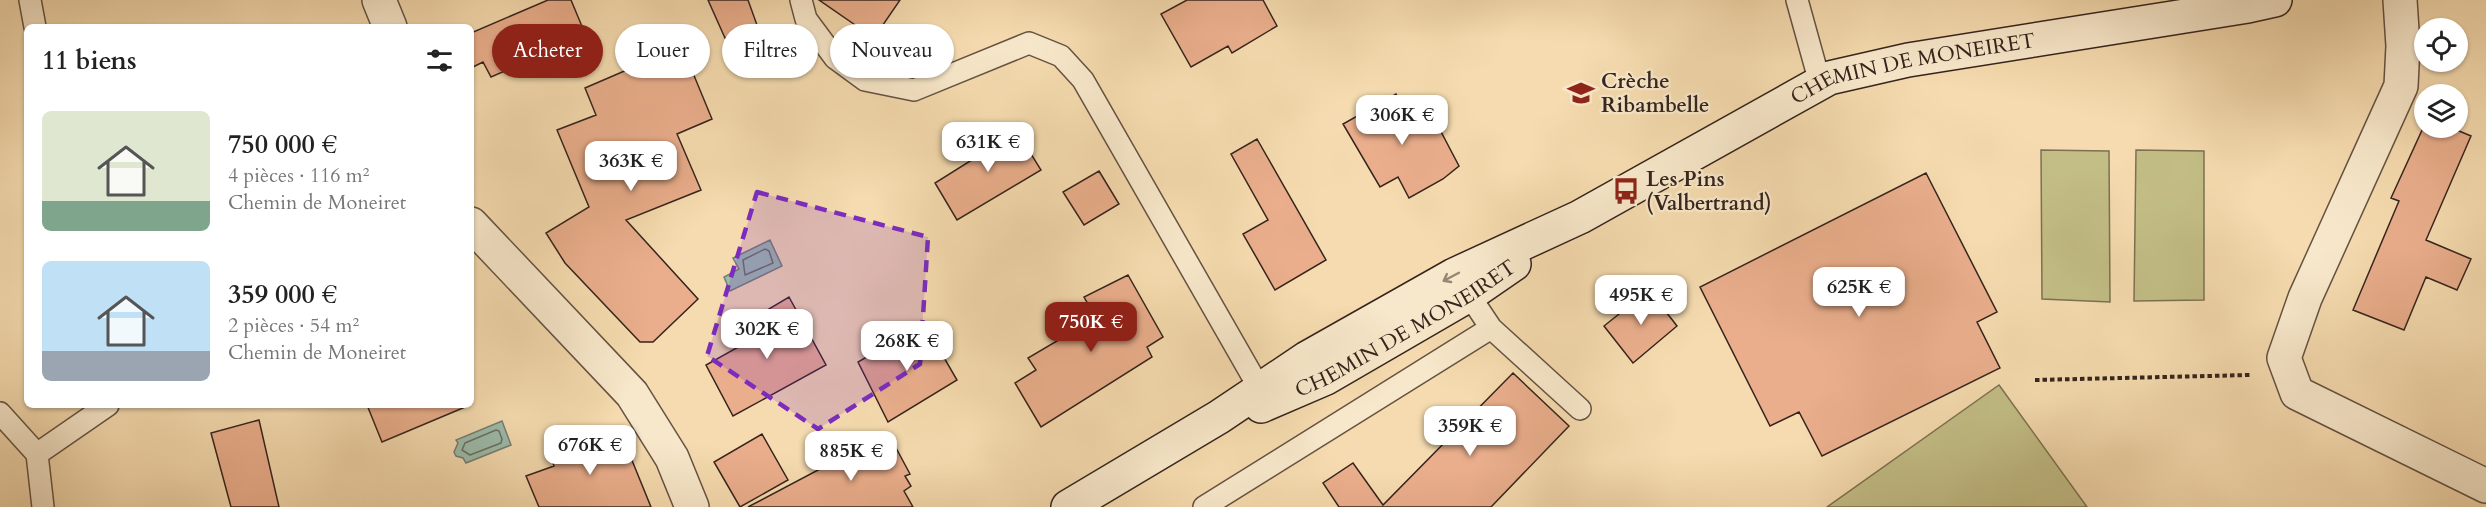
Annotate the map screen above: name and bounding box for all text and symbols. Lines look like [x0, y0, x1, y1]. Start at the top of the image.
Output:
map controls [2414, 18, 2468, 138]
button: locate [2414, 18, 2468, 72]
chip: Acheter [492, 24, 603, 78]
chip: Louer [615, 24, 710, 78]
chip: Filtres [722, 24, 818, 78]
chip: Nouveau [830, 24, 954, 78]
street label: CHEMIN DE MONEIRET [1785, 26, 2037, 112]
text: 11 biens [42, 43, 137, 78]
icon: filters [423, 44, 456, 77]
place label: Crèche Ribambelle [1601, 67, 1709, 120]
school or university icon: Crèche Ribambelle [1566, 78, 1596, 108]
button: layers [2414, 84, 2468, 138]
pin: 306K € [1353, 95, 1451, 146]
text: 306K € [1370, 101, 1434, 128]
pin: 631K € [939, 122, 1037, 173]
text: 750 000 € [228, 127, 337, 162]
text: 631K € [956, 128, 1020, 155]
icon: home [90, 135, 162, 207]
pin: 363K € [582, 141, 680, 192]
text: 363K € [599, 147, 663, 174]
text: 4 pièces · 116 m² [228, 162, 369, 189]
place label: Les Pins (Valbertrand) [1646, 165, 1772, 218]
bus stop icon: Les Pins (Valbertrand) [1611, 176, 1641, 206]
text: Chemin de Moneiret [228, 189, 406, 216]
street label: CHEMIN DE MONEIRET [1290, 253, 1522, 405]
pin: 625K € [1810, 267, 1908, 318]
one-way arrow [1443, 271, 1460, 283]
text: 625K € [1827, 273, 1891, 300]
pin: 495K € [1592, 275, 1690, 326]
text: 359 000 € [228, 277, 337, 312]
text: 495K € [1609, 281, 1673, 308]
icon: home [90, 285, 162, 357]
pin: 750K € [1042, 302, 1140, 353]
text: 750K € [1059, 308, 1123, 335]
pin: 302K € [718, 309, 816, 360]
text: 2 pièces · 54 m² [228, 312, 359, 339]
text: 302K € [735, 315, 799, 342]
pin: 268K € [858, 321, 956, 372]
text: 268K € [875, 327, 939, 354]
text: Chemin de Moneiret [228, 339, 406, 366]
pin: 359K € [1421, 406, 1519, 457]
text: 359K € [1438, 412, 1502, 439]
pin: 676K € [541, 425, 639, 476]
text: 676K € [558, 431, 622, 458]
pin: 885K € [802, 431, 900, 482]
text: 885K € [819, 437, 883, 464]

